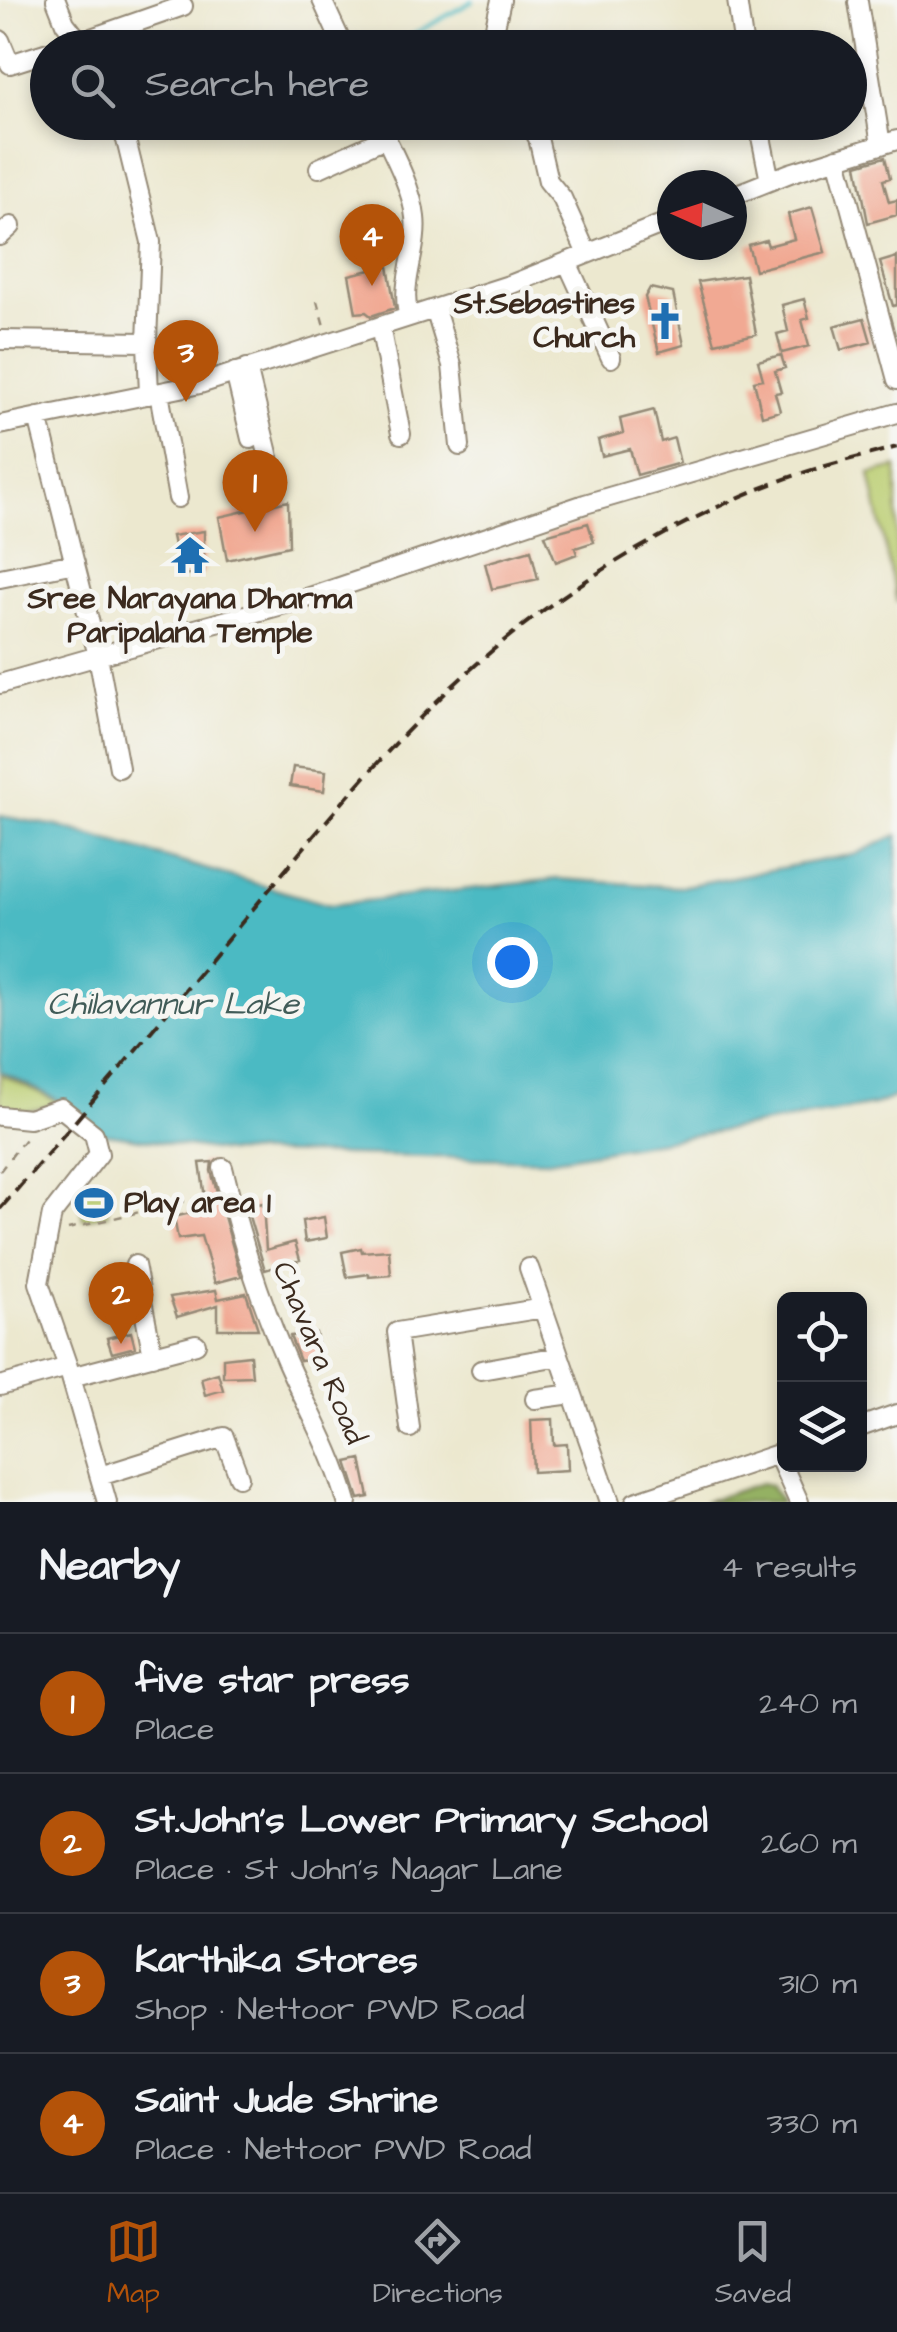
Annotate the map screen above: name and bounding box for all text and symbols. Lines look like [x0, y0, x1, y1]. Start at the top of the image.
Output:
search box [30, 30, 867, 140]
icon: search [65, 58, 120, 113]
text: Search here [145, 59, 369, 111]
north arrow [657, 170, 747, 260]
pin: 4 [340, 204, 404, 286]
place label: St.Sebastines Church [453, 283, 636, 359]
church icon: St.Sebastines Church [644, 300, 686, 342]
pin: 3 [154, 320, 218, 402]
pin: 1 [222, 450, 288, 532]
temple icon: Sree Narayana Dharma Paripalana Temple [169, 534, 211, 576]
place label: Sree Narayana Dharma Paripalana Temple [27, 578, 353, 655]
your location [487, 937, 538, 988]
water label: Chilavannur Lake [47, 982, 301, 1027]
sports icon: Play area 1 [73, 1182, 115, 1224]
place label: Play area 1 [124, 1182, 271, 1226]
street label: Chavara Road [262, 1255, 376, 1451]
pin: 2 [88, 1262, 154, 1344]
map controls [777, 1292, 867, 1472]
button: locate [777, 1292, 867, 1382]
button: layers [777, 1382, 867, 1472]
text: Nearby [40, 1538, 180, 1596]
text: 4 results [721, 1545, 857, 1590]
text: five star press [135, 1655, 410, 1707]
text: 1 [70, 1681, 75, 1726]
text: 240 m [759, 1681, 857, 1726]
text: Place [135, 1707, 214, 1752]
text: St.John's Lower Primary School [135, 1795, 708, 1847]
text: 2 [63, 1821, 82, 1866]
text: 260 m [761, 1821, 857, 1866]
text: Place · St John's Nagar Lane [135, 1847, 563, 1892]
text: Karthika Stores [135, 1935, 418, 1987]
text: 3 [64, 1961, 81, 2006]
text: 310 m [779, 1961, 857, 2006]
text: Shop · Nettoor PWD Road [135, 1987, 525, 2032]
text: Saint Jude Shrine [135, 2075, 438, 2127]
text: 4 [62, 2101, 83, 2146]
text: 330 m [767, 2101, 857, 2146]
text: Place · Nettoor PWD Road [135, 2127, 532, 2172]
tab: Map [106, 2214, 161, 2313]
tab: Directions [373, 2214, 503, 2313]
tab: Saved [715, 2214, 791, 2313]

